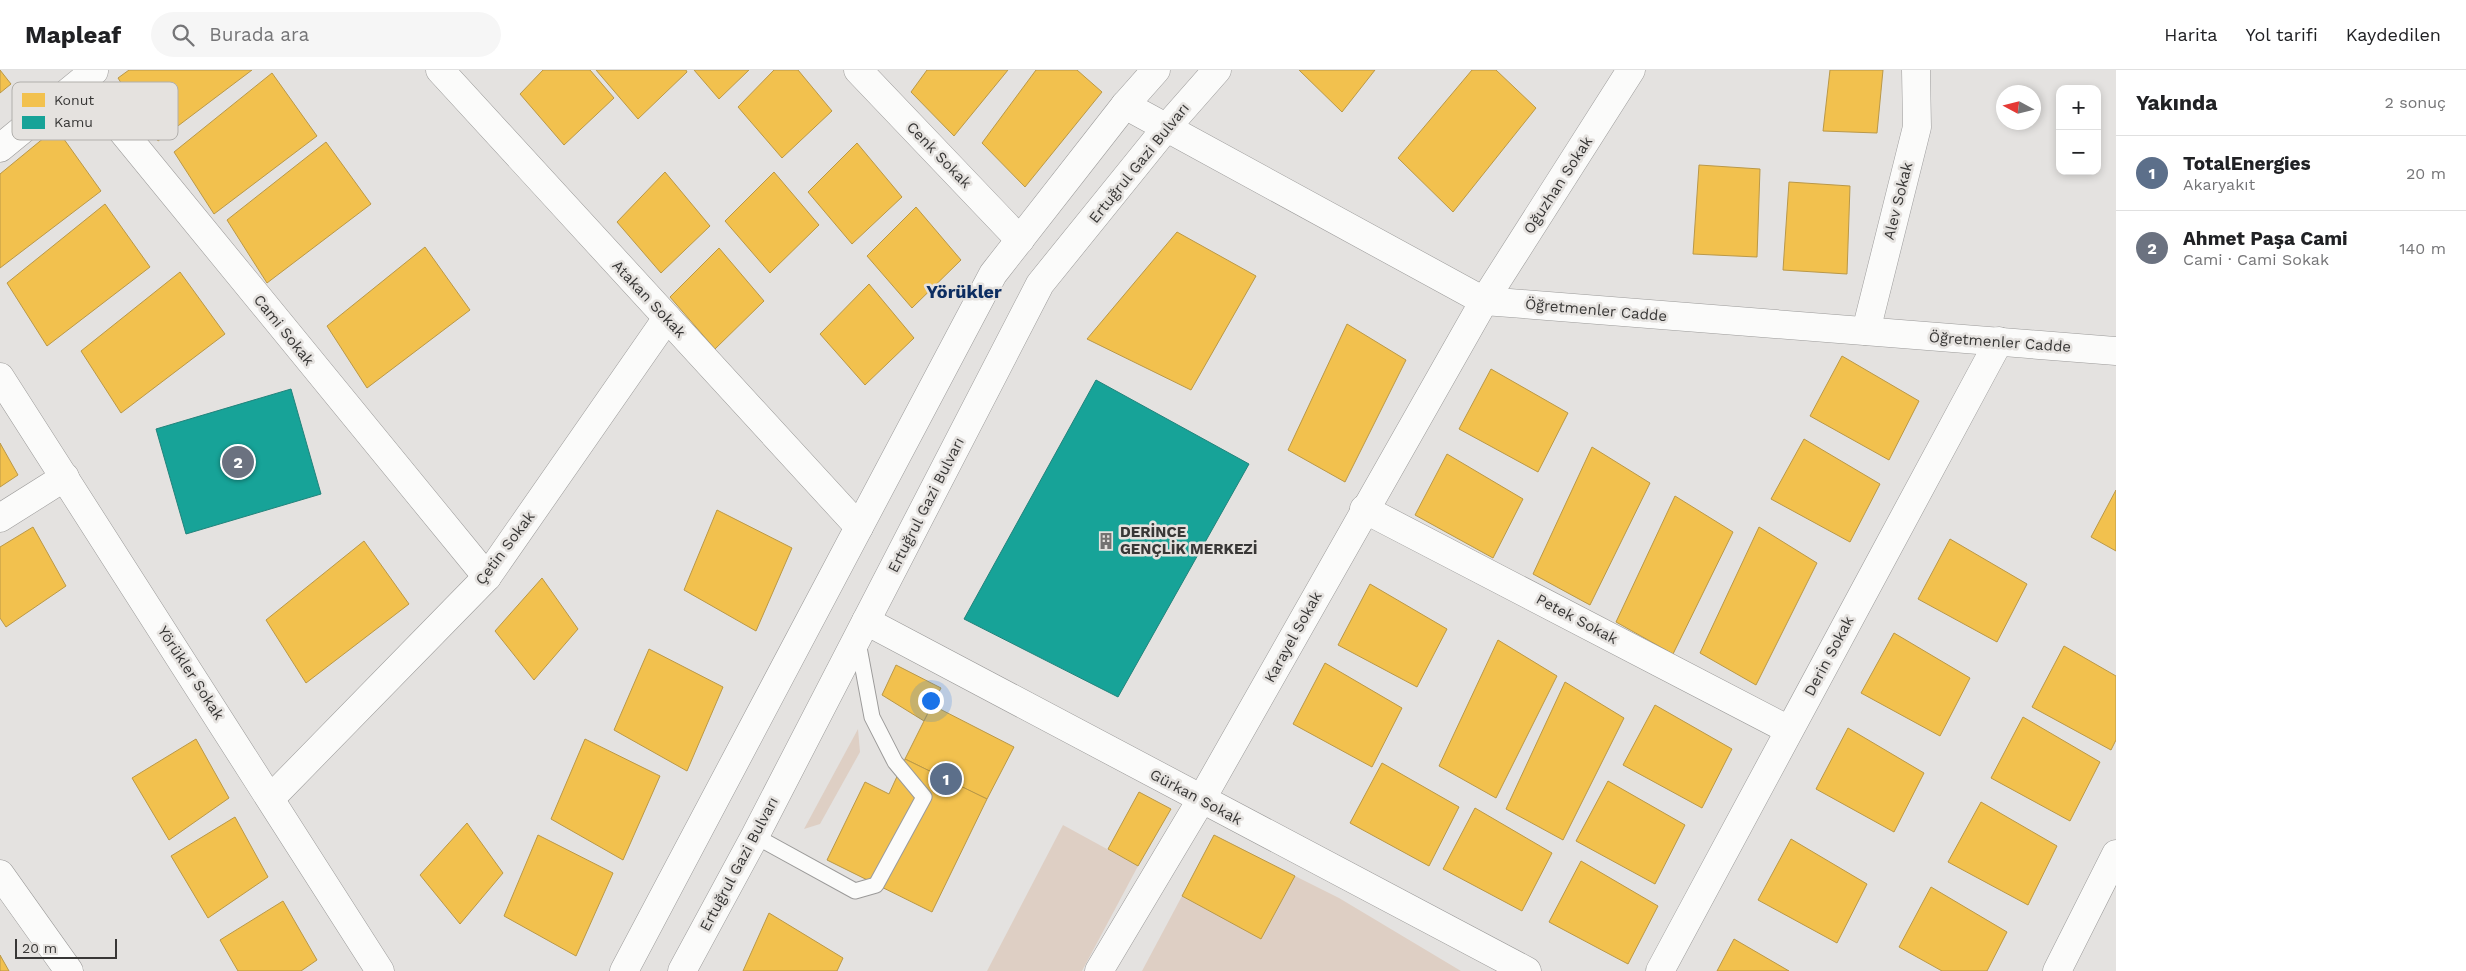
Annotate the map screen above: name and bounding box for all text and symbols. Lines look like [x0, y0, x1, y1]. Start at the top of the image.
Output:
search box [151, 12, 501, 57]
text: Mapleaf [25, 21, 121, 49]
icon: search [169, 21, 197, 49]
text: Burada ara [209, 23, 309, 46]
text: Harita [2164, 24, 2218, 45]
text: Yol tarifi [2246, 24, 2318, 45]
text: Kaydedilen [2346, 24, 2441, 45]
legend [12, 82, 178, 140]
north arrow [1996, 85, 2041, 130]
map controls [2056, 85, 2101, 175]
button: + [2056, 85, 2101, 130]
text: Yakında [2136, 90, 2217, 115]
text: Konut [54, 92, 94, 108]
text: 2 sonuç [2384, 93, 2446, 112]
street label: Ertuğrul Gazi Bulvarı [1085, 99, 1193, 227]
text: Kamu [54, 114, 93, 130]
street label: Cenk Sokak [903, 118, 976, 192]
button: − [2056, 130, 2101, 175]
street label: Oğuzhan Sokak [1520, 132, 1596, 237]
text: TotalEnergies [2183, 152, 2311, 175]
street label: Alev Sokak [1880, 160, 1916, 242]
text: 1 [2149, 164, 2155, 183]
text: 20 m [2406, 164, 2446, 183]
text: Akaryakıt [2183, 175, 2255, 194]
text: Ahmet Paşa Cami [2183, 227, 2348, 250]
text: 2 [2147, 239, 2157, 258]
text: 140 m [2399, 239, 2446, 258]
text: Cami · Cami Sokak [2183, 250, 2329, 269]
street label: Atakan Sokak [609, 257, 690, 342]
district label: Yörükler [926, 281, 1002, 302]
street label: Cami Sokak [250, 291, 318, 370]
street label: Öğretmenler Cadde [1524, 295, 1668, 325]
street label: Öğretmenler Cadde [1928, 328, 2072, 356]
street label: Ertuğrul Gazi Bulvarı [884, 434, 968, 576]
pin: 2 [222, 443, 254, 481]
street label: Çetin Sokak [472, 507, 539, 588]
place label: DERİNCE GENÇLİK MERKEZİ [1120, 523, 1258, 558]
building icon: DERİNCE GENÇLİK MERKEZİ [1096, 531, 1116, 551]
street label: Karayel Sokak [1260, 588, 1326, 686]
street label: Petek Sokak [1533, 590, 1621, 648]
street label: Derin Sokak [1800, 613, 1858, 699]
street label: Yörükler Sokak [154, 623, 228, 724]
your location [918, 688, 944, 714]
pin: 1 [930, 760, 962, 798]
street label: Gürkan Sokak [1147, 765, 1245, 829]
street label: Ertuğrul Gazi Bulvarı [696, 794, 782, 934]
scale bar [15, 936, 118, 959]
text: 20 m [22, 940, 57, 956]

